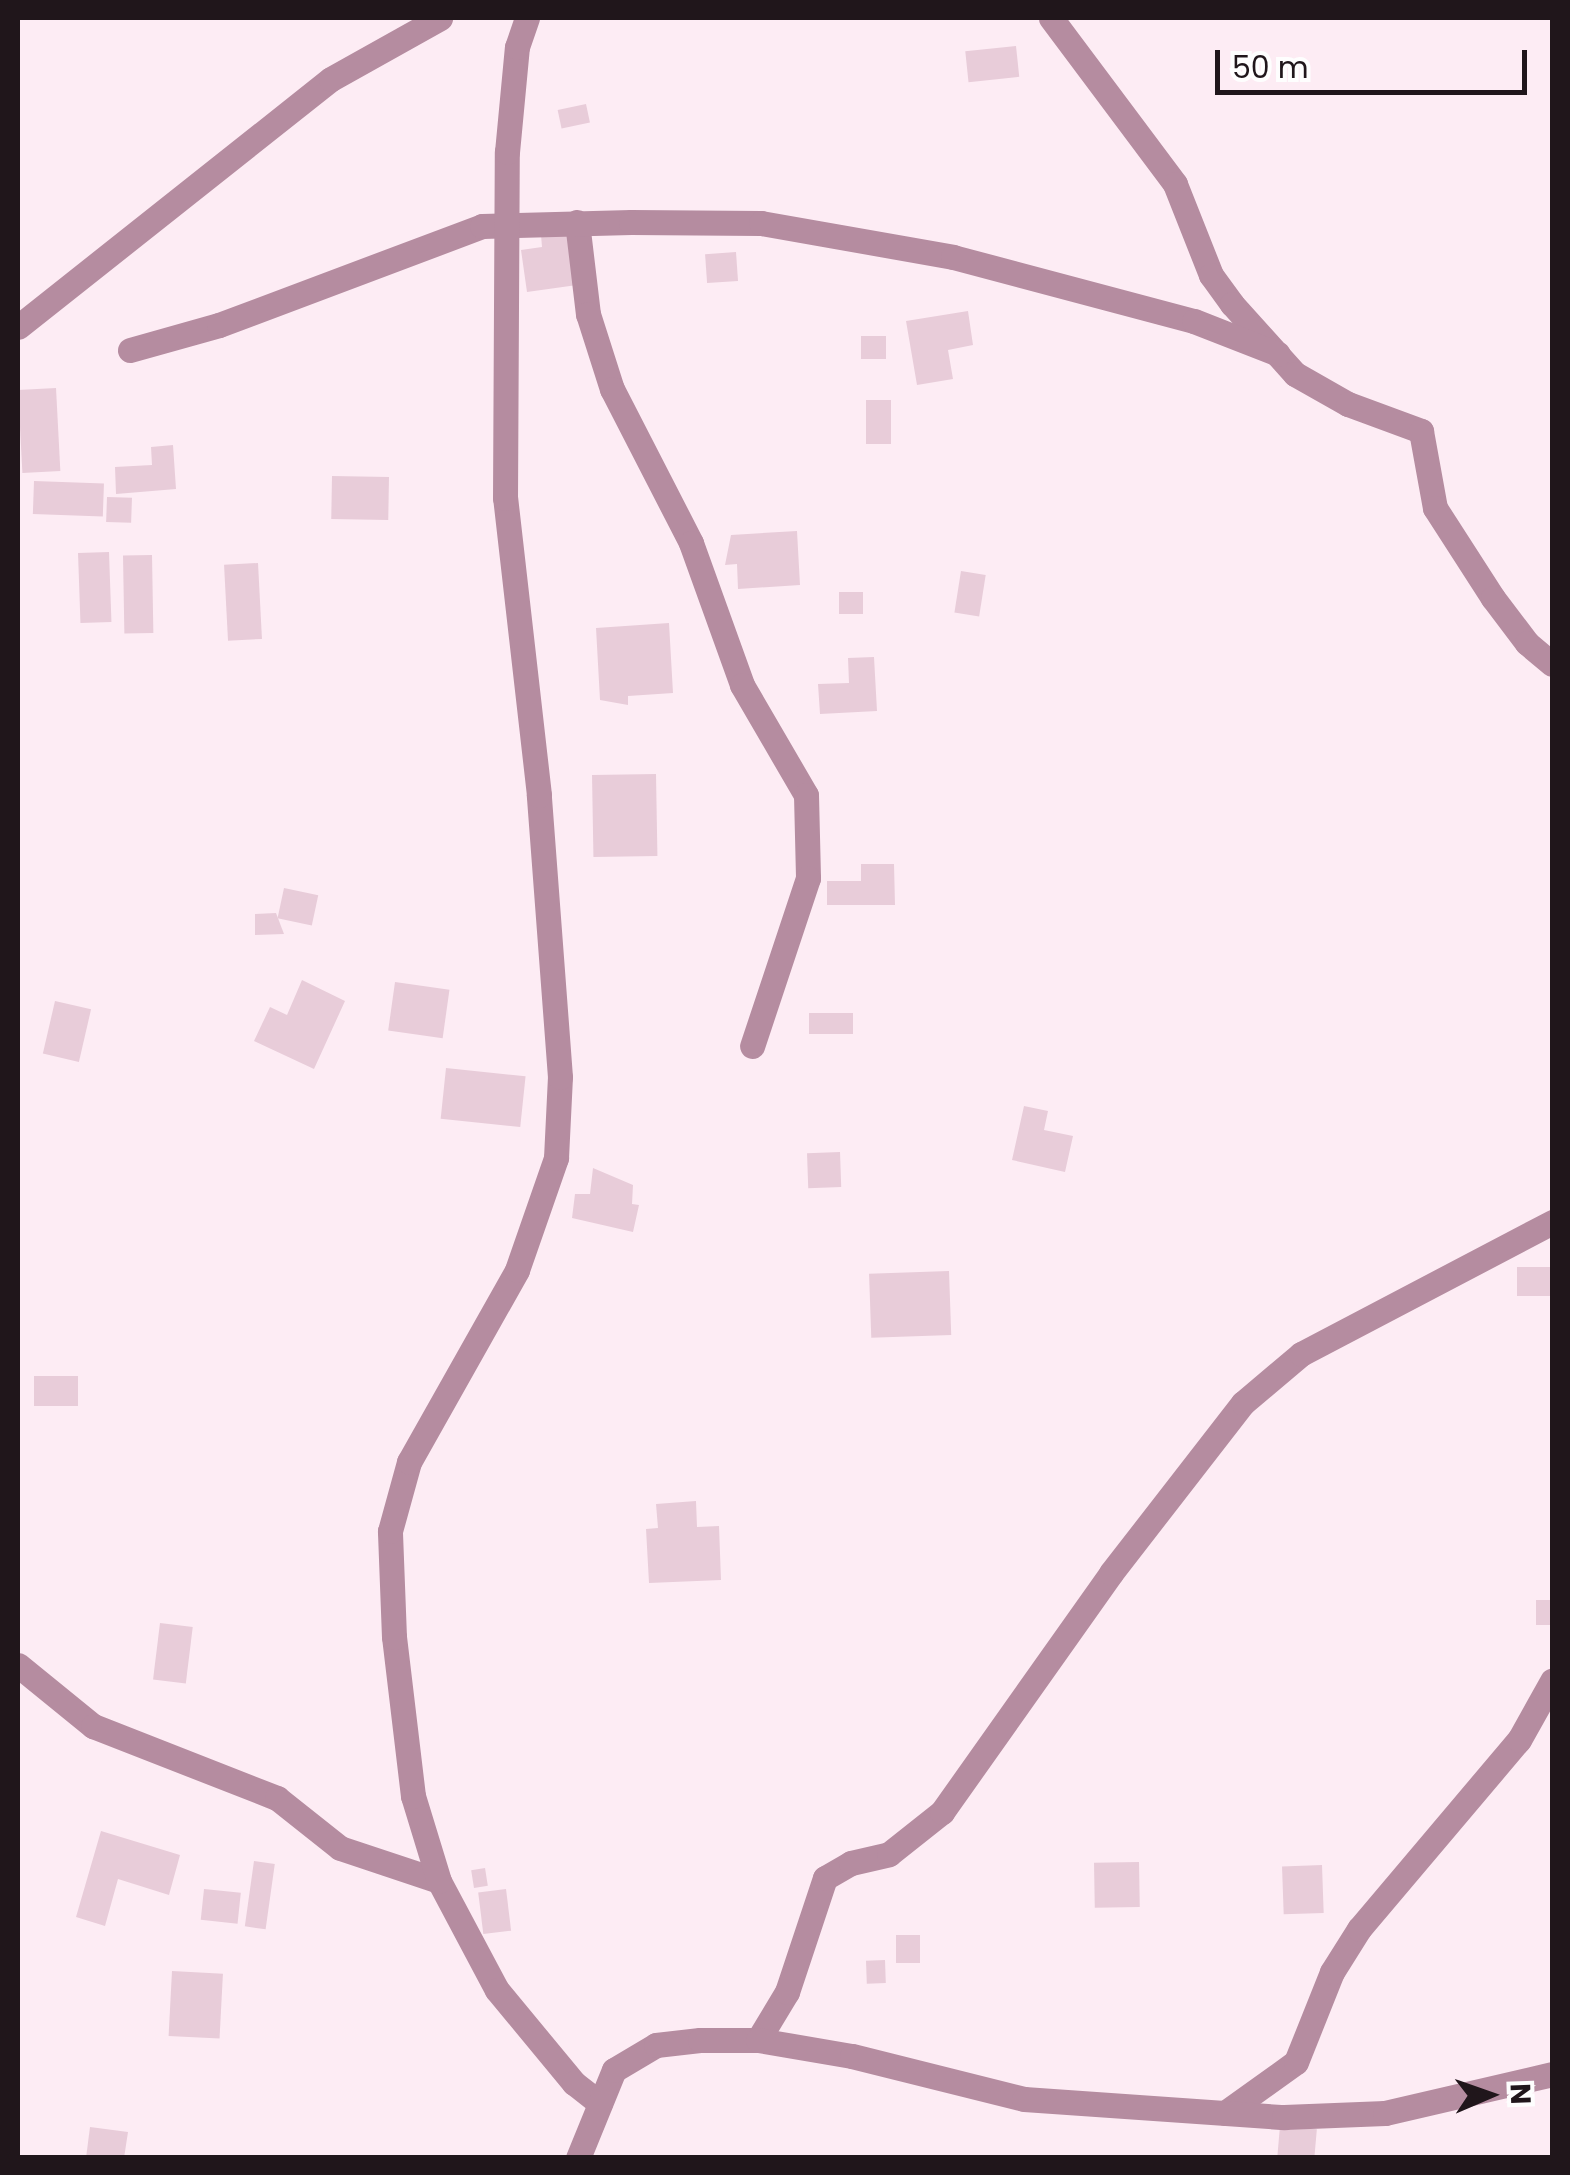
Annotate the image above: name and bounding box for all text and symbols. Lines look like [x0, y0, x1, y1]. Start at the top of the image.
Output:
scale bar [1220, 30, 1532, 92]
text: 50 m [1232, 46, 1309, 89]
north arrow [1440, 2045, 1540, 2145]
text: N [1501, 2083, 1540, 2105]

